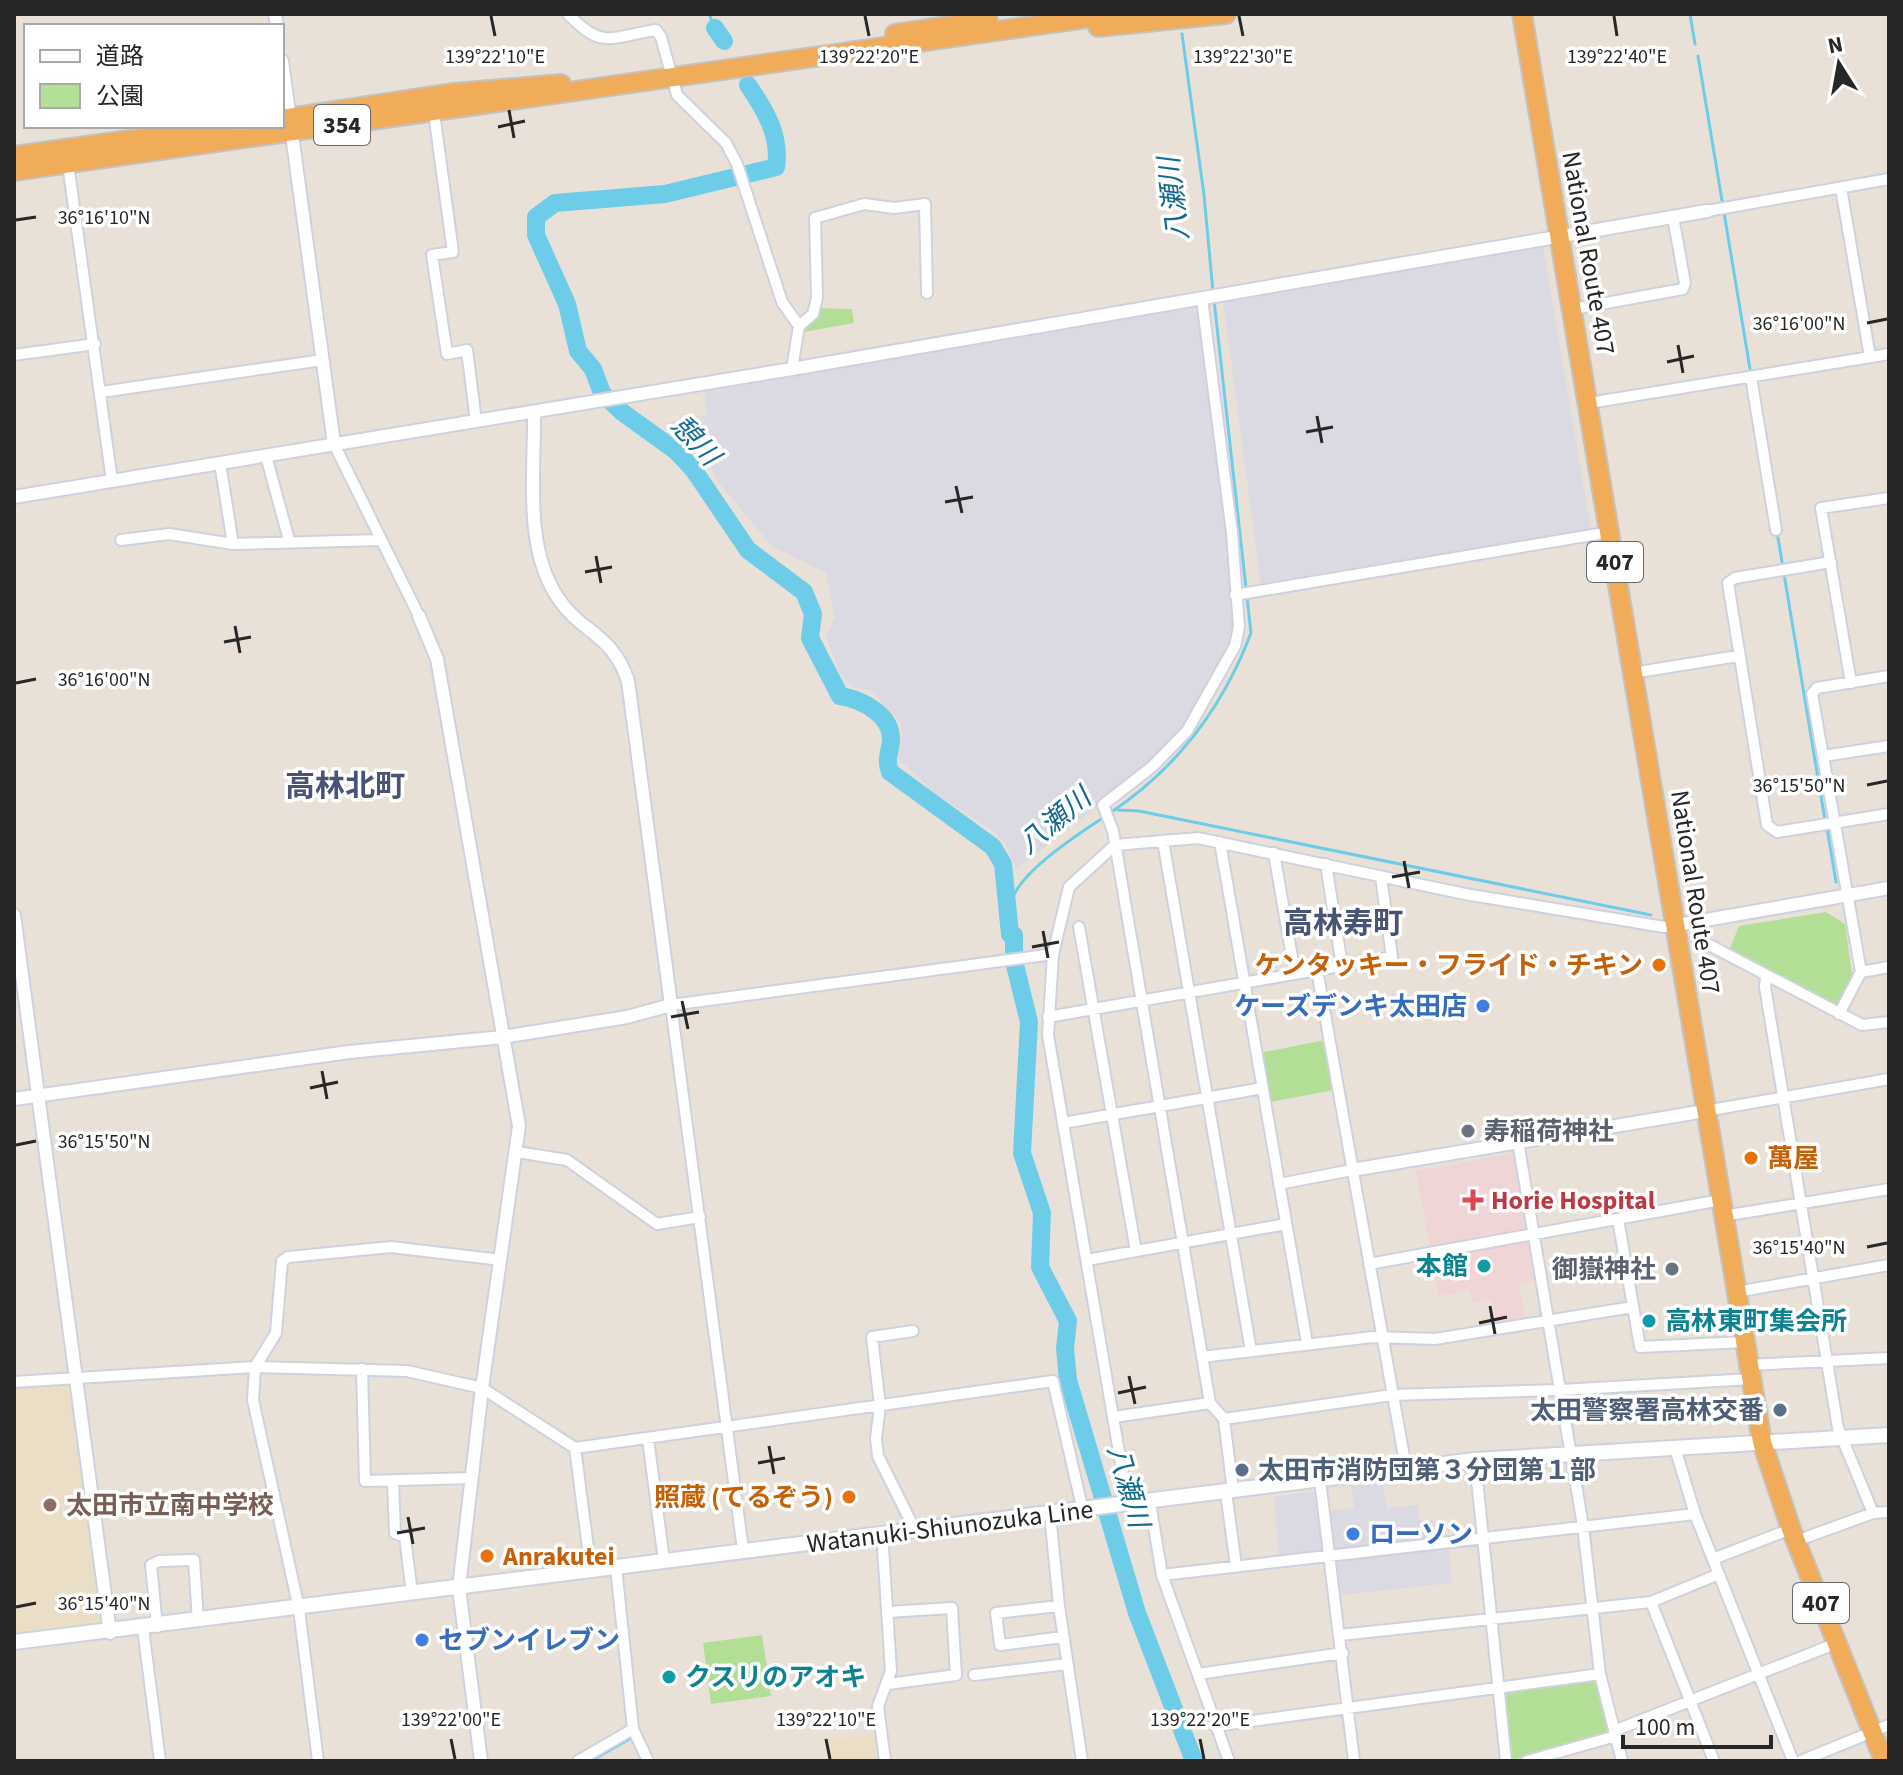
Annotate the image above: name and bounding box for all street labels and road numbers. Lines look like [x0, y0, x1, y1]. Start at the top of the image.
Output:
road number: 354 [314, 105, 370, 145]
street label: National Route 407 [1552, 148, 1625, 358]
road number: 407 [1587, 542, 1643, 582]
street label: National Route 407 [1661, 787, 1730, 997]
street label: Watanuki-Shiunozuka Line [805, 1491, 1095, 1562]
road number: 407 [1793, 1583, 1849, 1623]

